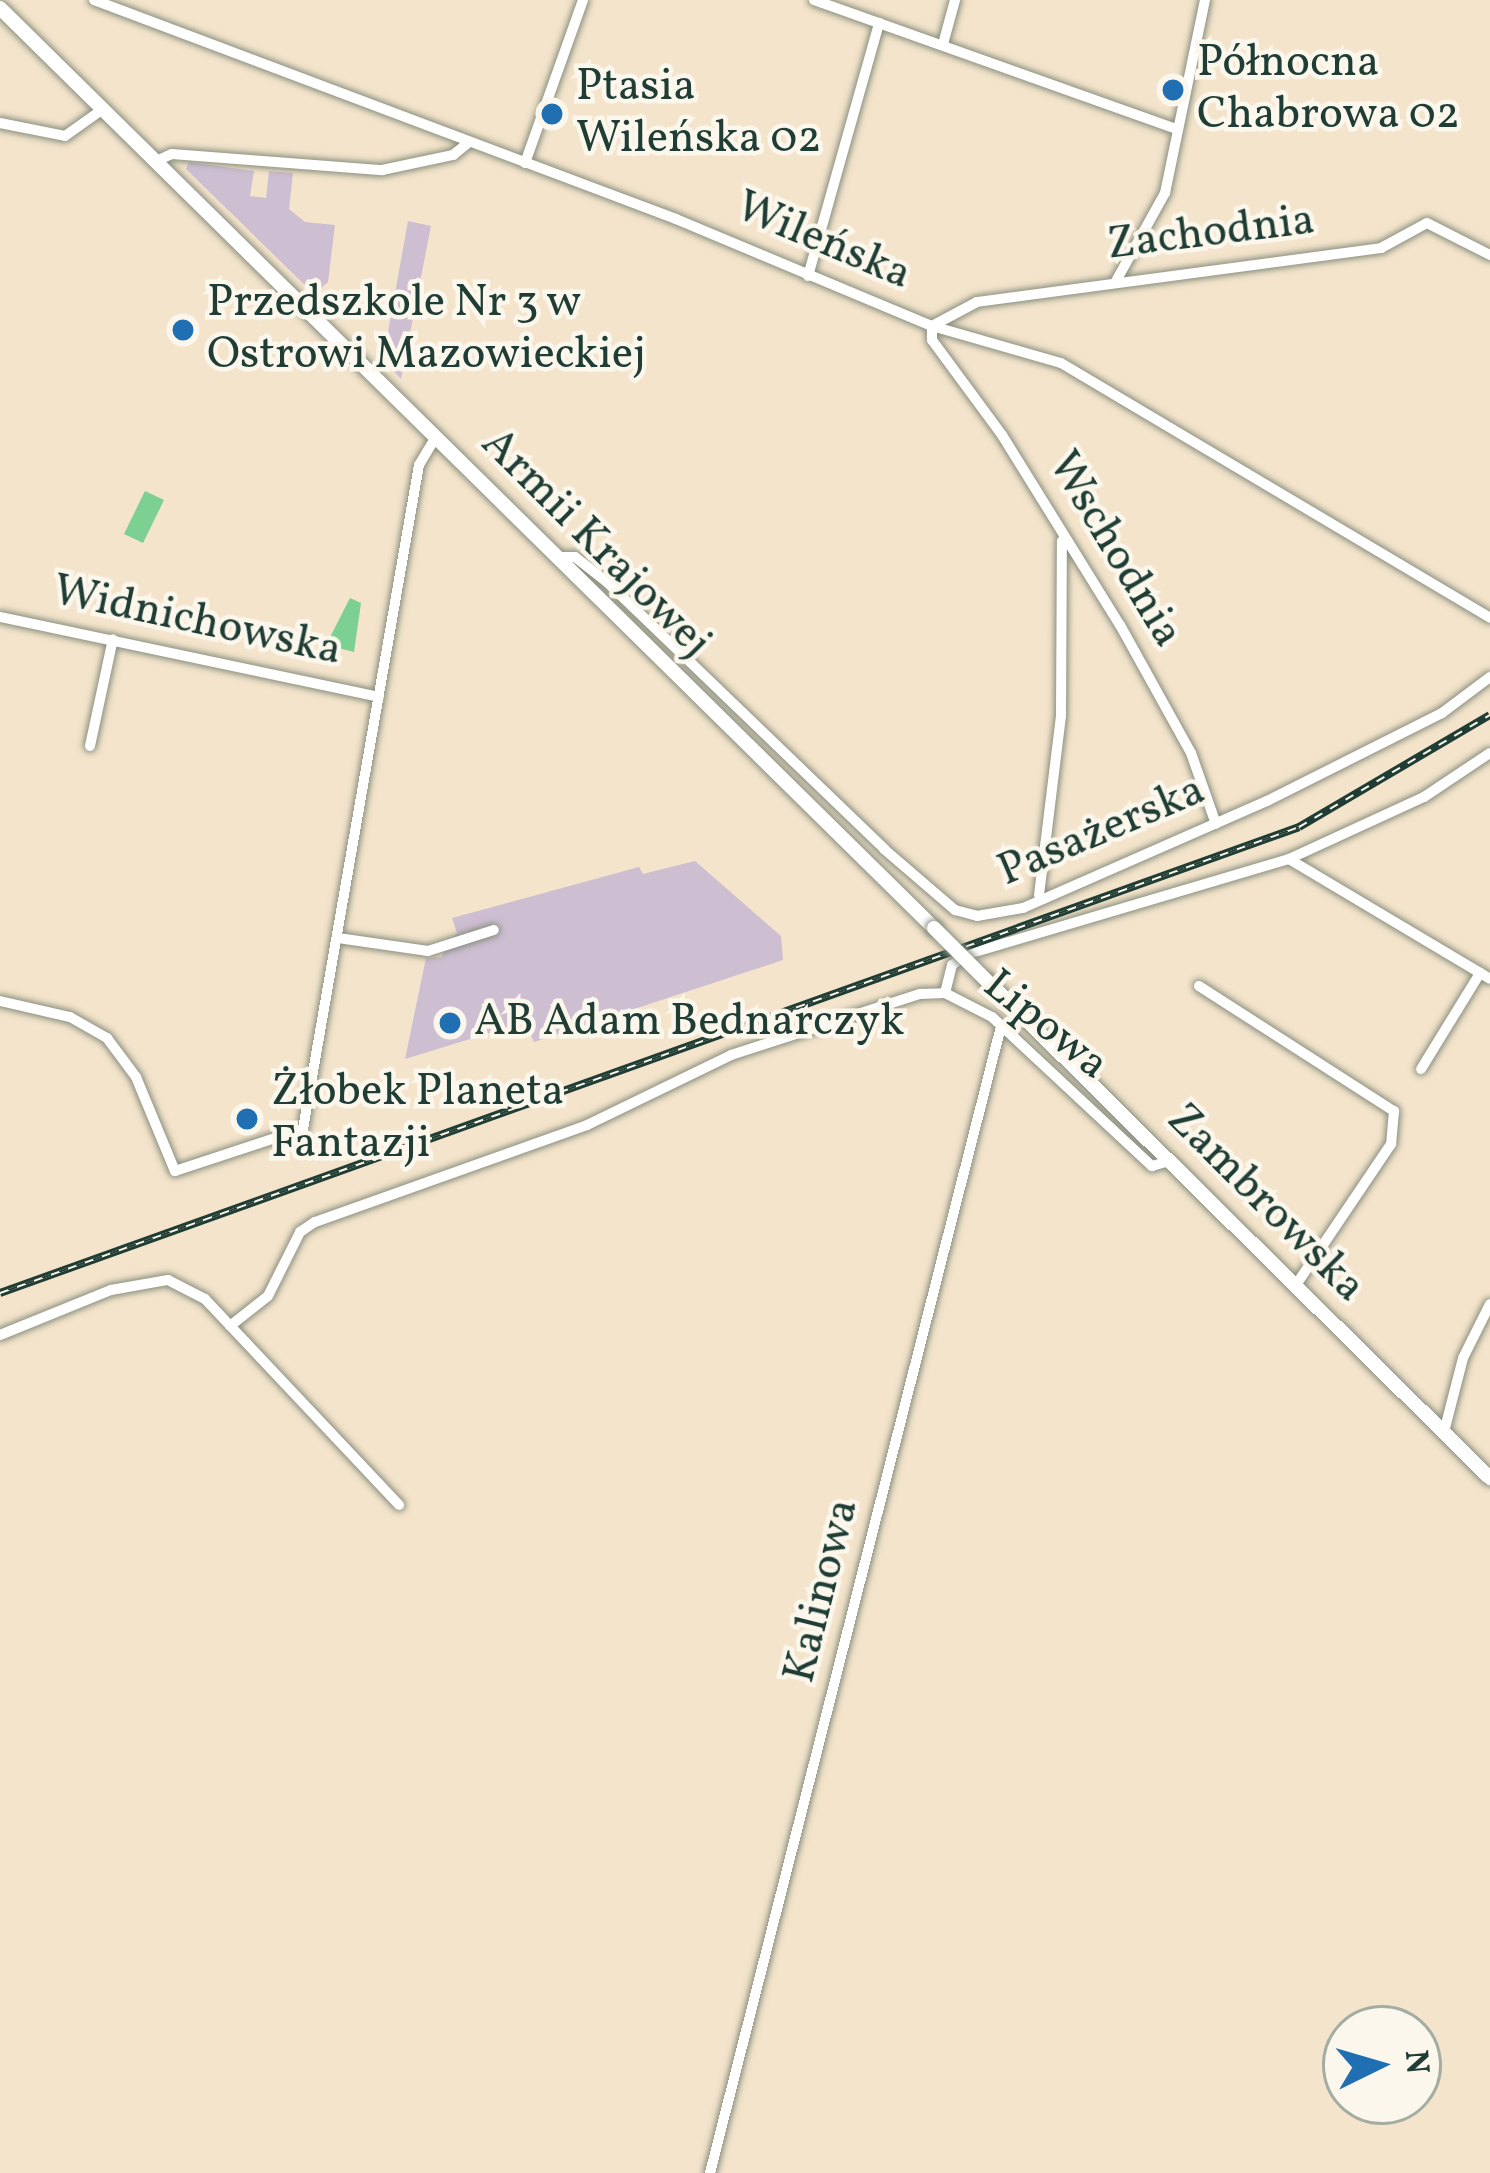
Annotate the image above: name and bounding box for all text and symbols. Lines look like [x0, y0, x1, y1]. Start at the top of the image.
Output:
place label: Północna Chabrowa 02 [1197, 37, 1460, 143]
place label: Ptasia Wileńska 02 [576, 61, 821, 167]
marker: Północna Chabrowa 02 [1160, 77, 1186, 103]
marker: Ptasia Wileńska 02 [539, 101, 565, 127]
street label: Wileńska [727, 181, 919, 303]
street label: Zachodnia [1104, 194, 1318, 274]
place label: Przedszkole Nr 3 w Ostrowi Mazowieckiej [207, 277, 646, 383]
marker: Przedszkole Nr 3 w Ostrowi Mazowieckiej [170, 317, 196, 343]
street label: Armii Krajowej [469, 418, 721, 670]
street label: Wschodnia [1035, 442, 1193, 658]
street label: Widnichowska [48, 565, 346, 679]
street label: Pasażerska [991, 764, 1213, 900]
street label: Lipowa [972, 959, 1118, 1093]
place label: AB Adam Bednarczyk [474, 996, 905, 1050]
marker: AB Adam Bednarczyk [437, 1010, 463, 1036]
place label: Żłobek Planeta Fantazji [271, 1066, 564, 1172]
street label: Zambrowska [1154, 1093, 1376, 1315]
marker: Żłobek Planeta Fantazji [234, 1106, 260, 1132]
street label: Kalinowa [774, 1493, 872, 1689]
north arrow [1322, 2005, 1442, 2125]
text: N [1391, 2048, 1439, 2076]

